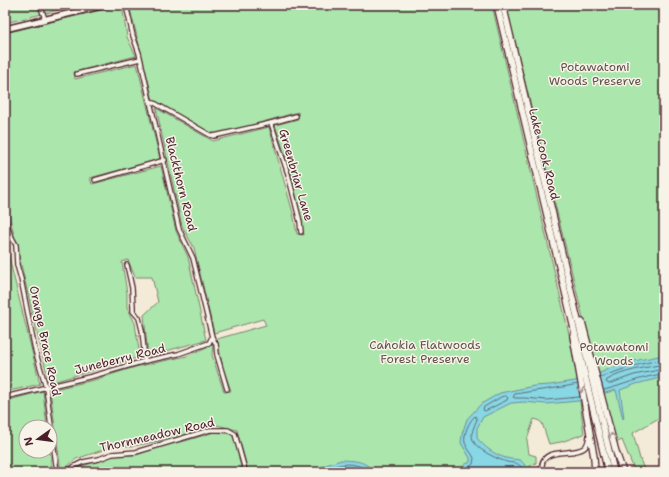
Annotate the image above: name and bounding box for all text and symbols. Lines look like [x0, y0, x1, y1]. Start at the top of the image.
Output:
park label: Potawatomi Woods Preserve [549, 59, 641, 89]
street label: Lake Cook Road [525, 107, 563, 202]
street label: Greenbriar Lane [275, 127, 317, 223]
street label: Blackthorn Road [161, 135, 201, 233]
street label: Orange Brace Road [25, 284, 65, 398]
park label: Cahokia Flatwoods Forest Preserve [369, 337, 481, 367]
park label: Potawatomi Woods [579, 339, 649, 369]
street label: Juneberry Road [73, 340, 168, 378]
one-way arrow [577, 387, 585, 393]
street label: Thornmeadow Road [98, 414, 216, 456]
north arrow [18, 419, 58, 459]
one-way arrow [608, 432, 617, 439]
text: N [20, 435, 37, 447]

